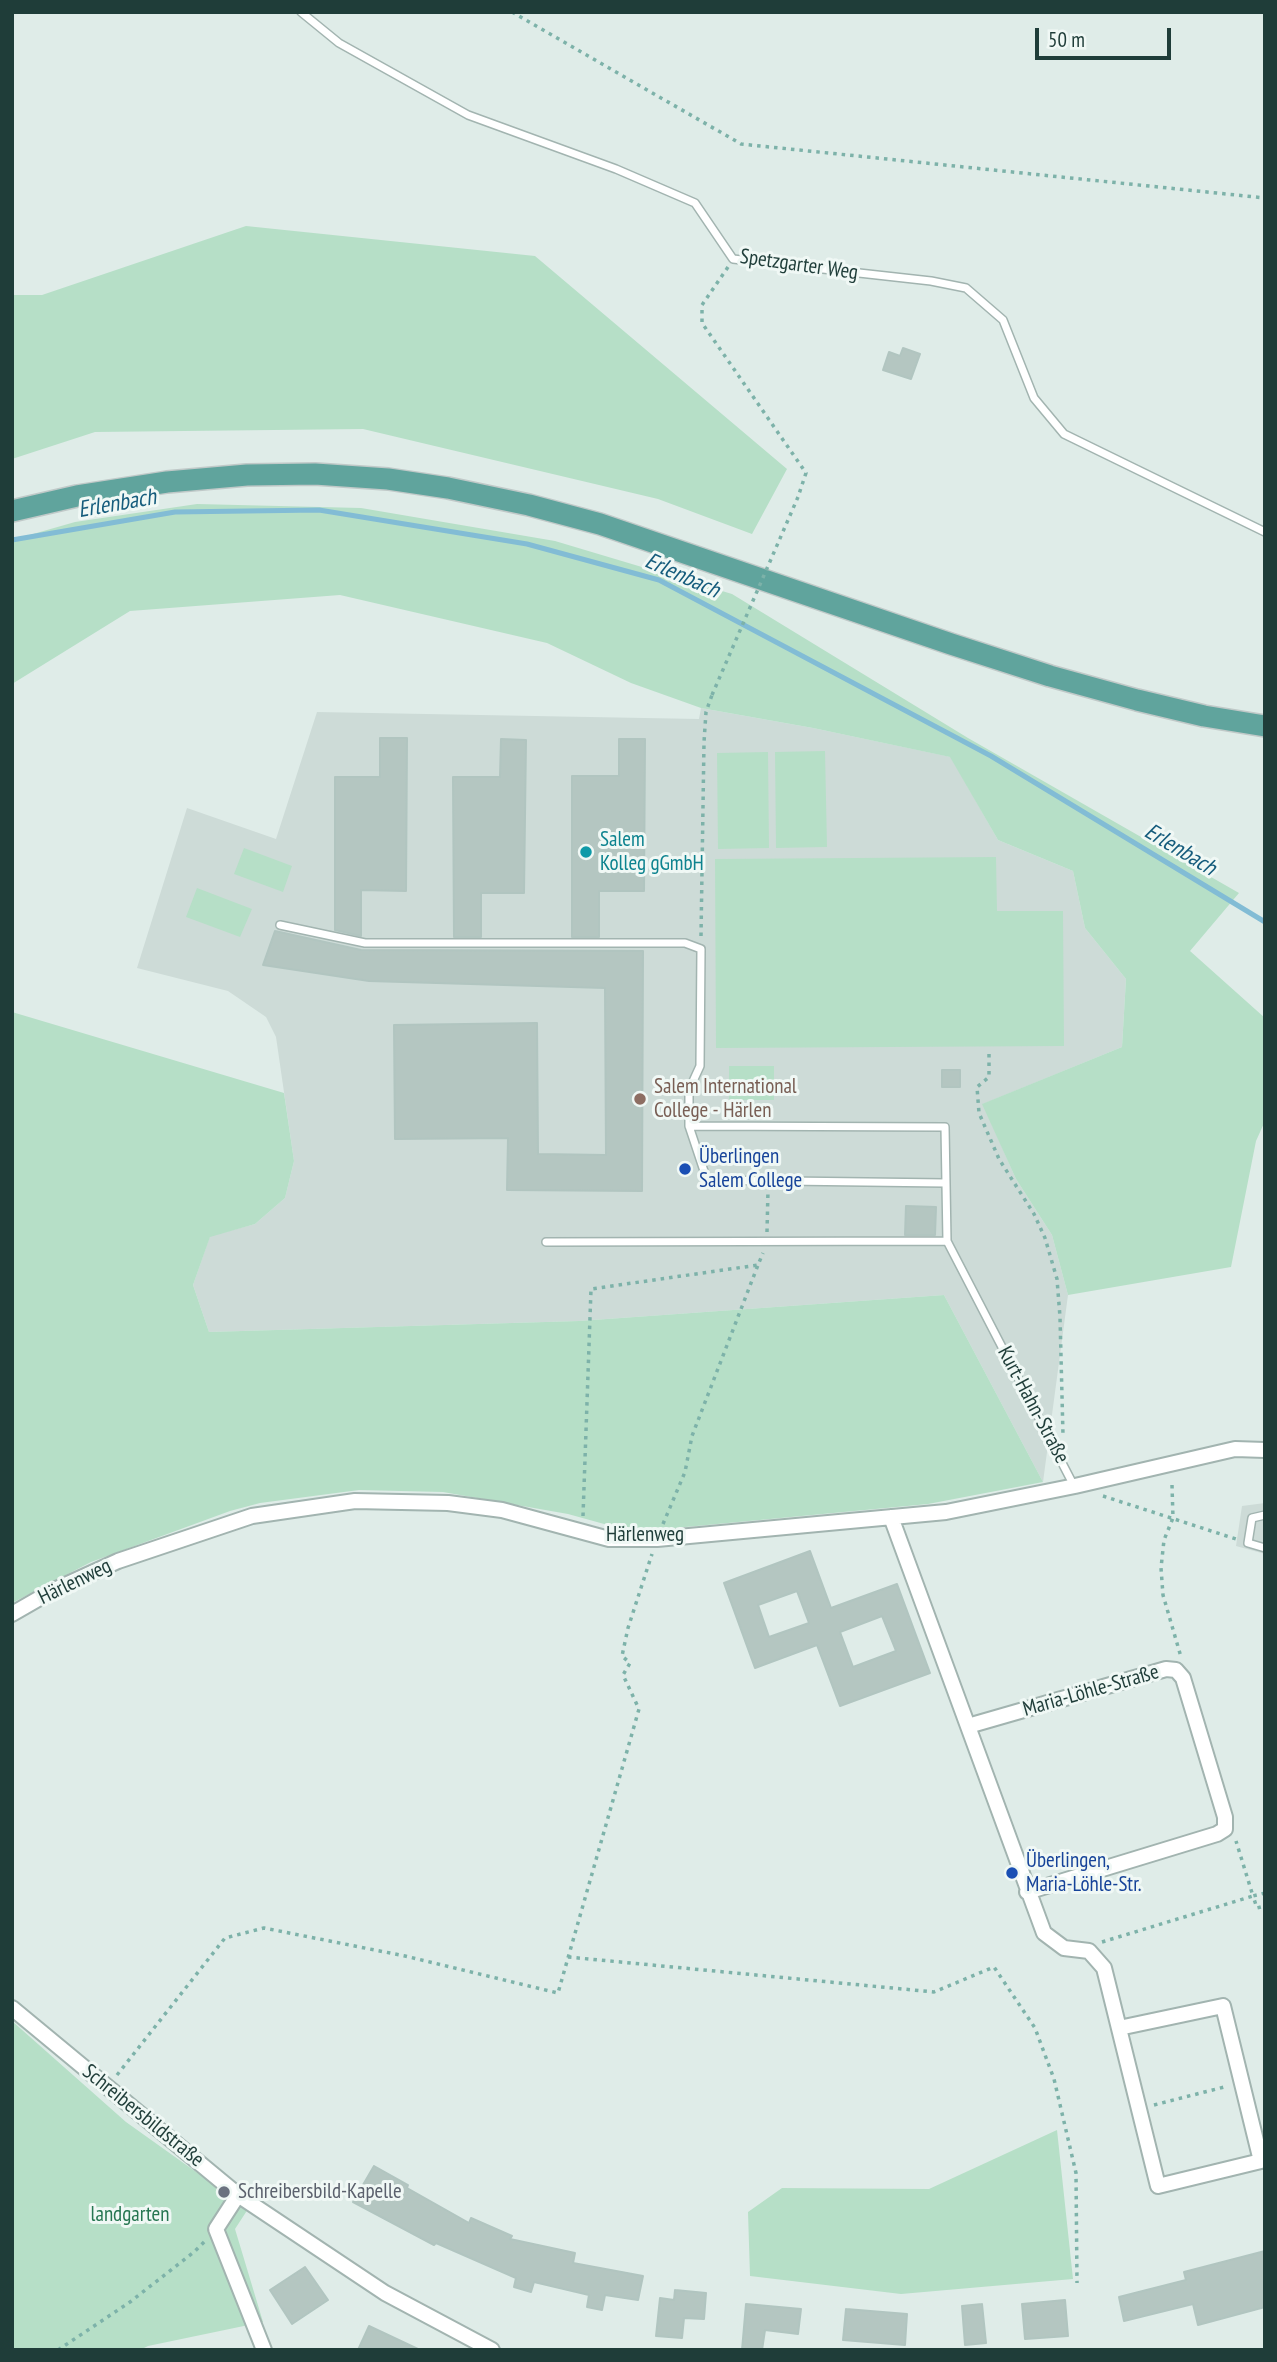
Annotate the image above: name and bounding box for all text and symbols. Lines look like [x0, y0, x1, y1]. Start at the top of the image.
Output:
scale bar [1039, 14, 1176, 58]
text: 50 m [1048, 26, 1085, 53]
street label: Spetzgarter Weg [738, 244, 860, 286]
water label: Erlenbach [76, 484, 158, 524]
water label: Erlenbach [640, 547, 724, 605]
water label: Erlenbach [1139, 818, 1221, 882]
place label: Salem Kolleg gGmbH [600, 827, 704, 877]
marker: Salem Kolleg gGmbH [578, 844, 594, 860]
place label: Salem International College - Härlen [654, 1074, 797, 1124]
marker: Salem International College - Härlen [632, 1091, 648, 1107]
place label: Überlingen Salem College [699, 1144, 802, 1194]
marker: Überlingen Salem College [677, 1161, 693, 1177]
street label: Kurt-Hahn-Straße [992, 1342, 1074, 1468]
street label: Härlenweg [606, 1522, 684, 1548]
street label: Härlenweg [34, 1554, 116, 1610]
street label: Maria-Löhle-Straße [1020, 1660, 1162, 1722]
place label: Überlingen, Maria-Löhle-Str. [1026, 1848, 1142, 1898]
marker: Überlingen, Maria-Löhle-Str. [1004, 1865, 1020, 1881]
street label: Schreibersbildstraße [77, 2059, 209, 2173]
place label: Schreibersbild-Kapelle [238, 2179, 402, 2205]
marker: Schreibersbild-Kapelle [216, 2184, 232, 2200]
park label: landgarten [91, 2202, 169, 2228]

